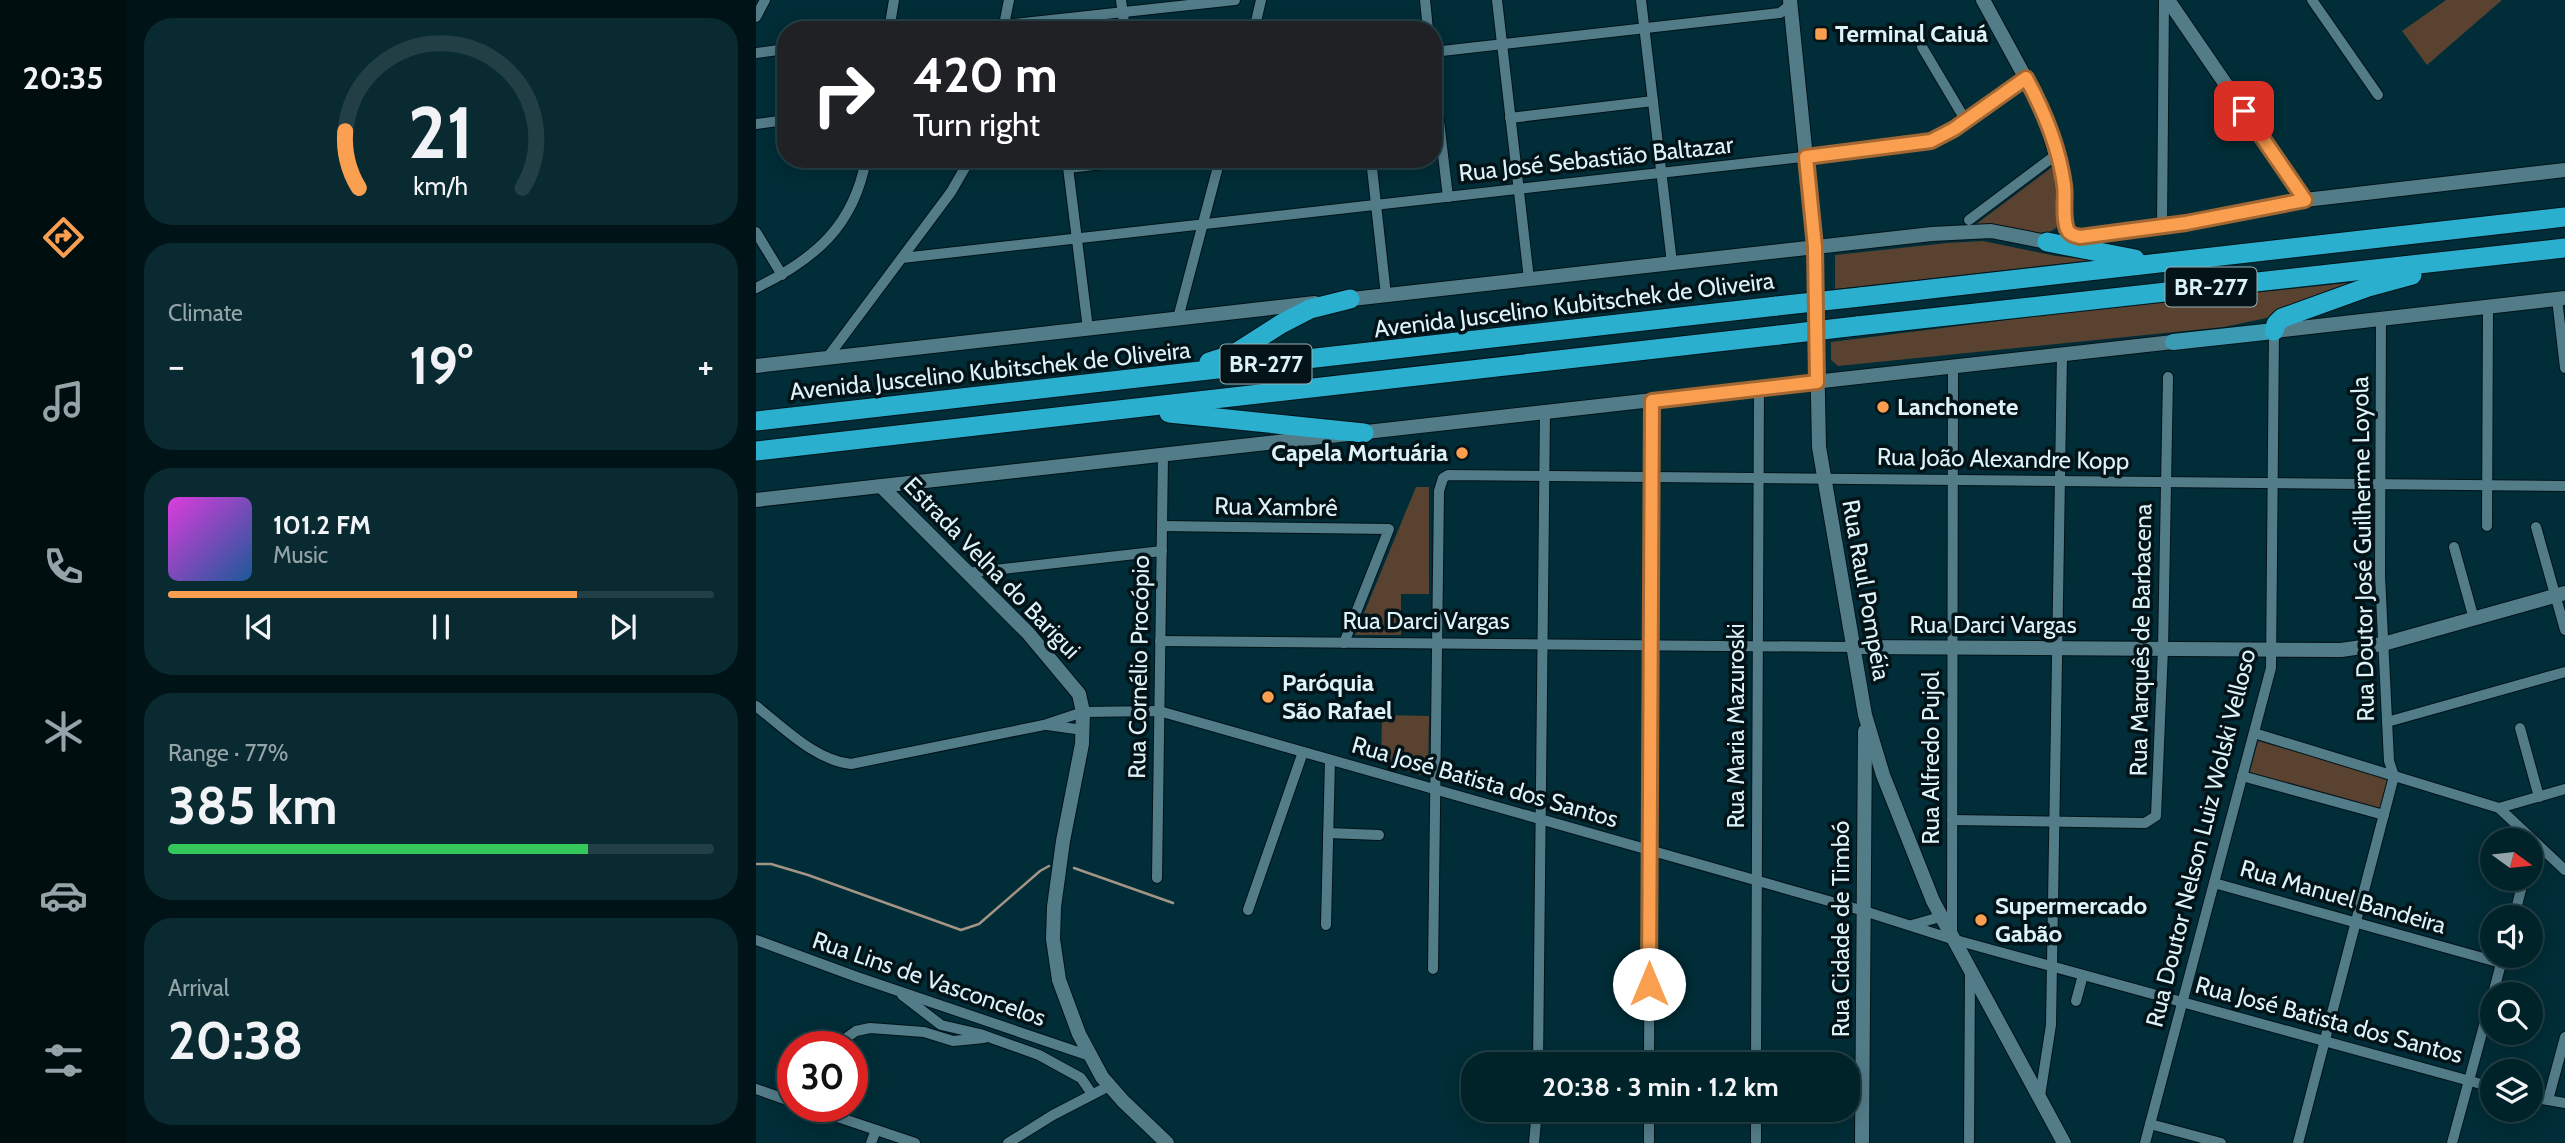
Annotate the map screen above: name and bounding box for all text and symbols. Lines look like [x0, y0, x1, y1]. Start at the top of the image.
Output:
place label: Terminal Caiuá [1835, 19, 1988, 48]
marker: Terminal Caiuá [1813, 26, 1829, 42]
text: 420 m [913, 45, 1058, 104]
icon: right [798, 49, 889, 140]
text: 20:35 [22, 58, 104, 97]
pin [2214, 81, 2274, 141]
text: 21 [408, 88, 474, 176]
icon: arrive [2225, 92, 2263, 130]
text: Turn right [913, 105, 1040, 144]
street label: Rua José Sebastião Baltazar [1457, 130, 1735, 187]
text: km/h [414, 170, 468, 200]
icon: directions [39, 213, 88, 262]
street label: Avenida Juscelino Kubitschek de Oliveira [1372, 265, 1776, 343]
road number: BR-277 [2166, 268, 2256, 306]
text: Climate [168, 299, 243, 327]
text: 19° [409, 334, 473, 397]
street label: Avenida Juscelino Kubitschek de Oliveira [788, 335, 1192, 406]
text: − [168, 342, 185, 389]
text: + [697, 342, 714, 389]
road number: BR-277 [1220, 344, 1312, 384]
street label: Rua Doutor José Guilherme Loyola [2345, 376, 2380, 722]
icon: music [39, 377, 88, 426]
place label: Lanchonete [1897, 392, 2018, 421]
marker: Lanchonete [1875, 399, 1891, 415]
place label: Capela Mortuária [1271, 438, 1448, 467]
street label: Rua João Alexandre Kopp [1877, 442, 2129, 475]
marker: Capela Mortuária [1454, 445, 1470, 461]
street label: Estrada Velha do Barigui [898, 471, 1087, 665]
street label: Rua Xambrê [1214, 491, 1338, 522]
street label: Rua Raul Pompéia [1836, 497, 1897, 683]
street label: Rua Marquês de Barbacena [2124, 503, 2157, 777]
text: 101.2 FM [273, 509, 371, 541]
text: Music [273, 541, 328, 569]
icon: phone [39, 542, 88, 591]
street label: Rua Cornélio Procópio [1122, 555, 1155, 779]
street label: Rua Darci Vargas [1342, 606, 1510, 635]
icon: previous [240, 608, 278, 646]
icon: pause [422, 608, 460, 646]
icon: next [604, 608, 642, 646]
street label: Rua Darci Vargas [1909, 610, 2077, 639]
street label: Rua Maria Mazuroski [1721, 623, 1750, 829]
street label: Rua Doutor Nelson Luiz Wolski Velloso [2139, 646, 2262, 1030]
place label: Paróquia São Rafael [1282, 668, 1392, 725]
street label: Rua Alfredo Pujol [1916, 671, 1945, 845]
marker: Paróquia São Rafael [1260, 689, 1276, 705]
icon: climate [39, 707, 88, 756]
street label: Rua José Batista dos Santos [1349, 730, 1622, 833]
text: Range · 77% [168, 739, 289, 767]
text: 385 km [168, 774, 337, 837]
street label: Rua Cidade de Timbó [1826, 821, 1855, 1037]
north arrow [2480, 828, 2543, 891]
map controls [2480, 828, 2543, 1122]
street label: Rua Manuel Bandeira [2237, 853, 2450, 940]
icon: car [39, 871, 88, 920]
place label: Supermercado Gabão [1995, 891, 2148, 948]
button: sound [2480, 905, 2543, 968]
marker: Supermercado Gabão [1973, 912, 1989, 928]
street label: Rua Lins de Vasconcelos [809, 925, 1050, 1032]
position arrow [1612, 947, 1686, 1021]
street label: Rua José Batista dos Santos [2192, 970, 2466, 1069]
text: Arrival [168, 974, 229, 1002]
button: search [2480, 982, 2543, 1045]
text: 20:38 [168, 1009, 303, 1072]
speed limit sign: 30 [777, 1031, 868, 1122]
icon: filters [39, 1036, 88, 1085]
button: layers [2480, 1059, 2543, 1122]
text: 20:38 · 3 min · 1.2 km [1542, 1071, 1779, 1103]

